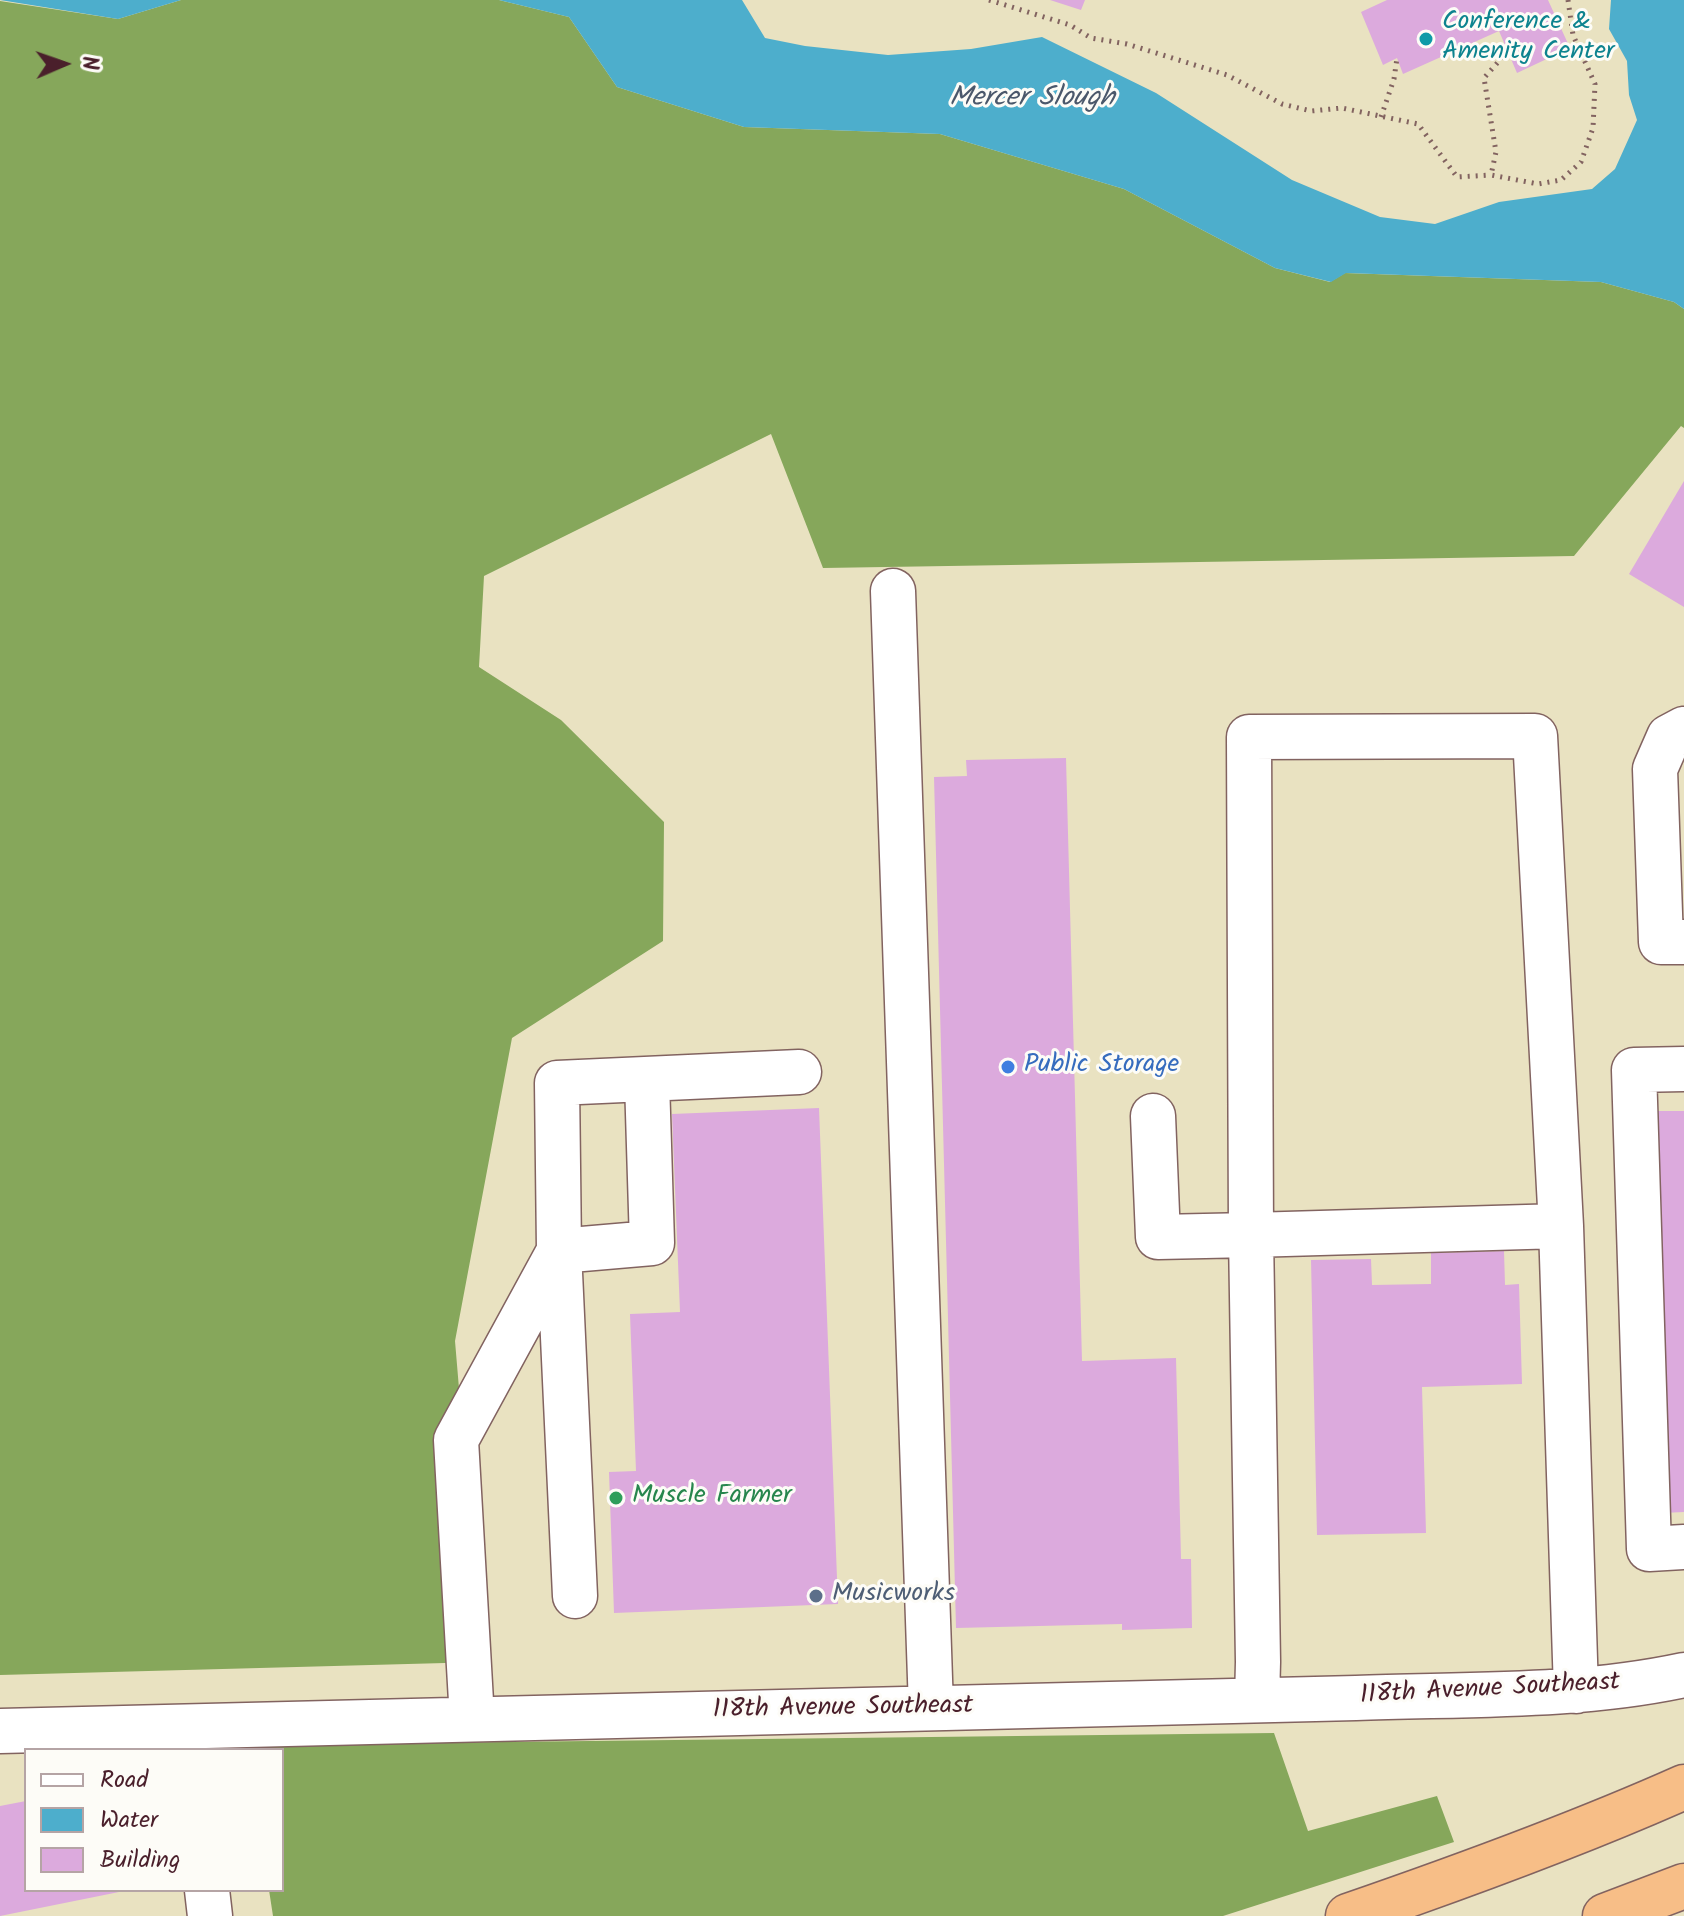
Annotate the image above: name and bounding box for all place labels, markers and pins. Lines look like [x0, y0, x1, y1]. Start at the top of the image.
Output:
place label: Conference & Amenity Center [1442, 8, 1614, 70]
marker: Conference & Amenity Center [1417, 30, 1435, 48]
place label: Public Storage [1024, 1051, 1179, 1083]
marker: Public Storage [999, 1058, 1017, 1076]
place label: Muscle Farmer [632, 1482, 792, 1514]
marker: Muscle Farmer [607, 1489, 625, 1507]
place label: Musicworks [832, 1580, 955, 1612]
marker: Musicworks [807, 1587, 825, 1605]

